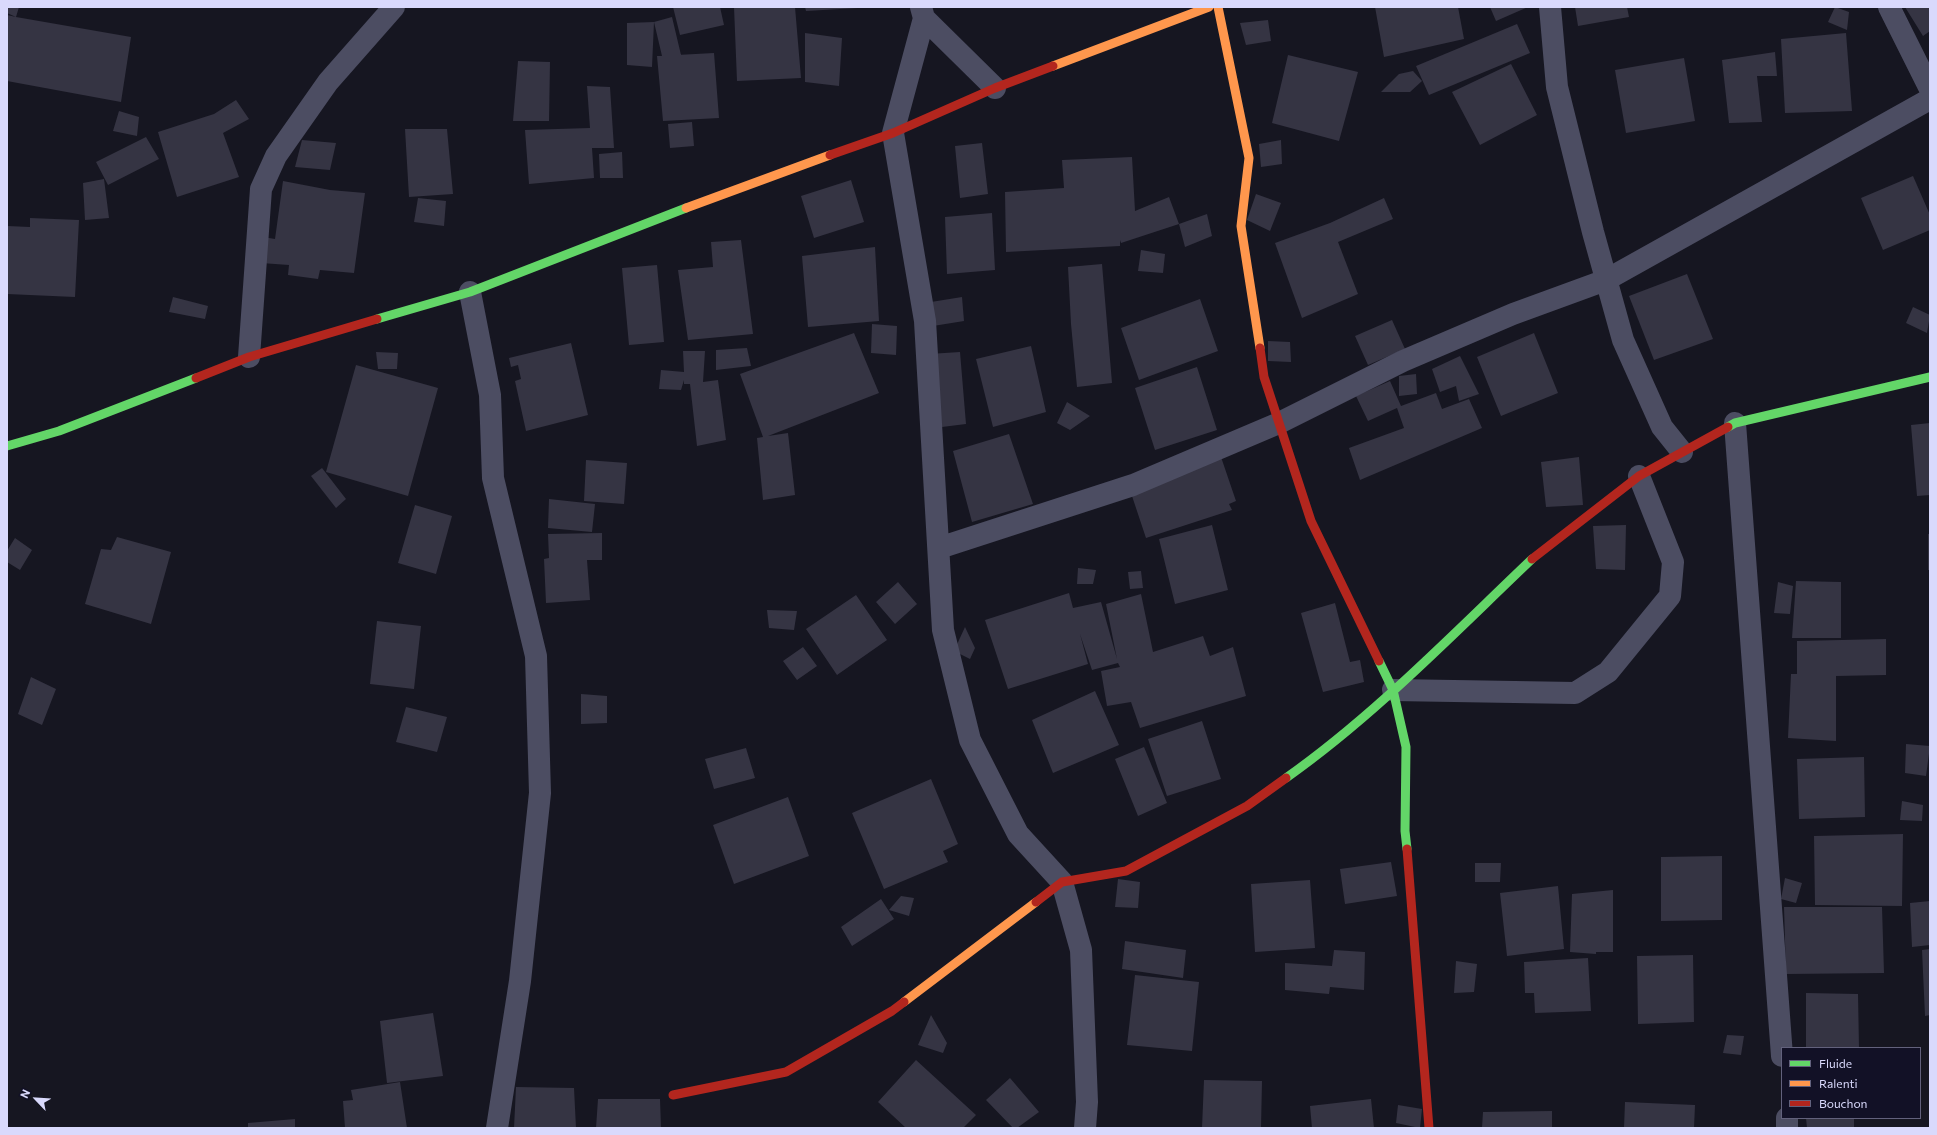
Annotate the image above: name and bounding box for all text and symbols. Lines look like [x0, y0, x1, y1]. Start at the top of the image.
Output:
legend [1781, 1047, 1921, 1119]
text: Fluide [1819, 1056, 1852, 1070]
text: Ralenti [1819, 1076, 1858, 1090]
north arrow [16, 1079, 56, 1119]
text: N [17, 1087, 32, 1100]
text: Bouchon [1819, 1096, 1867, 1110]

